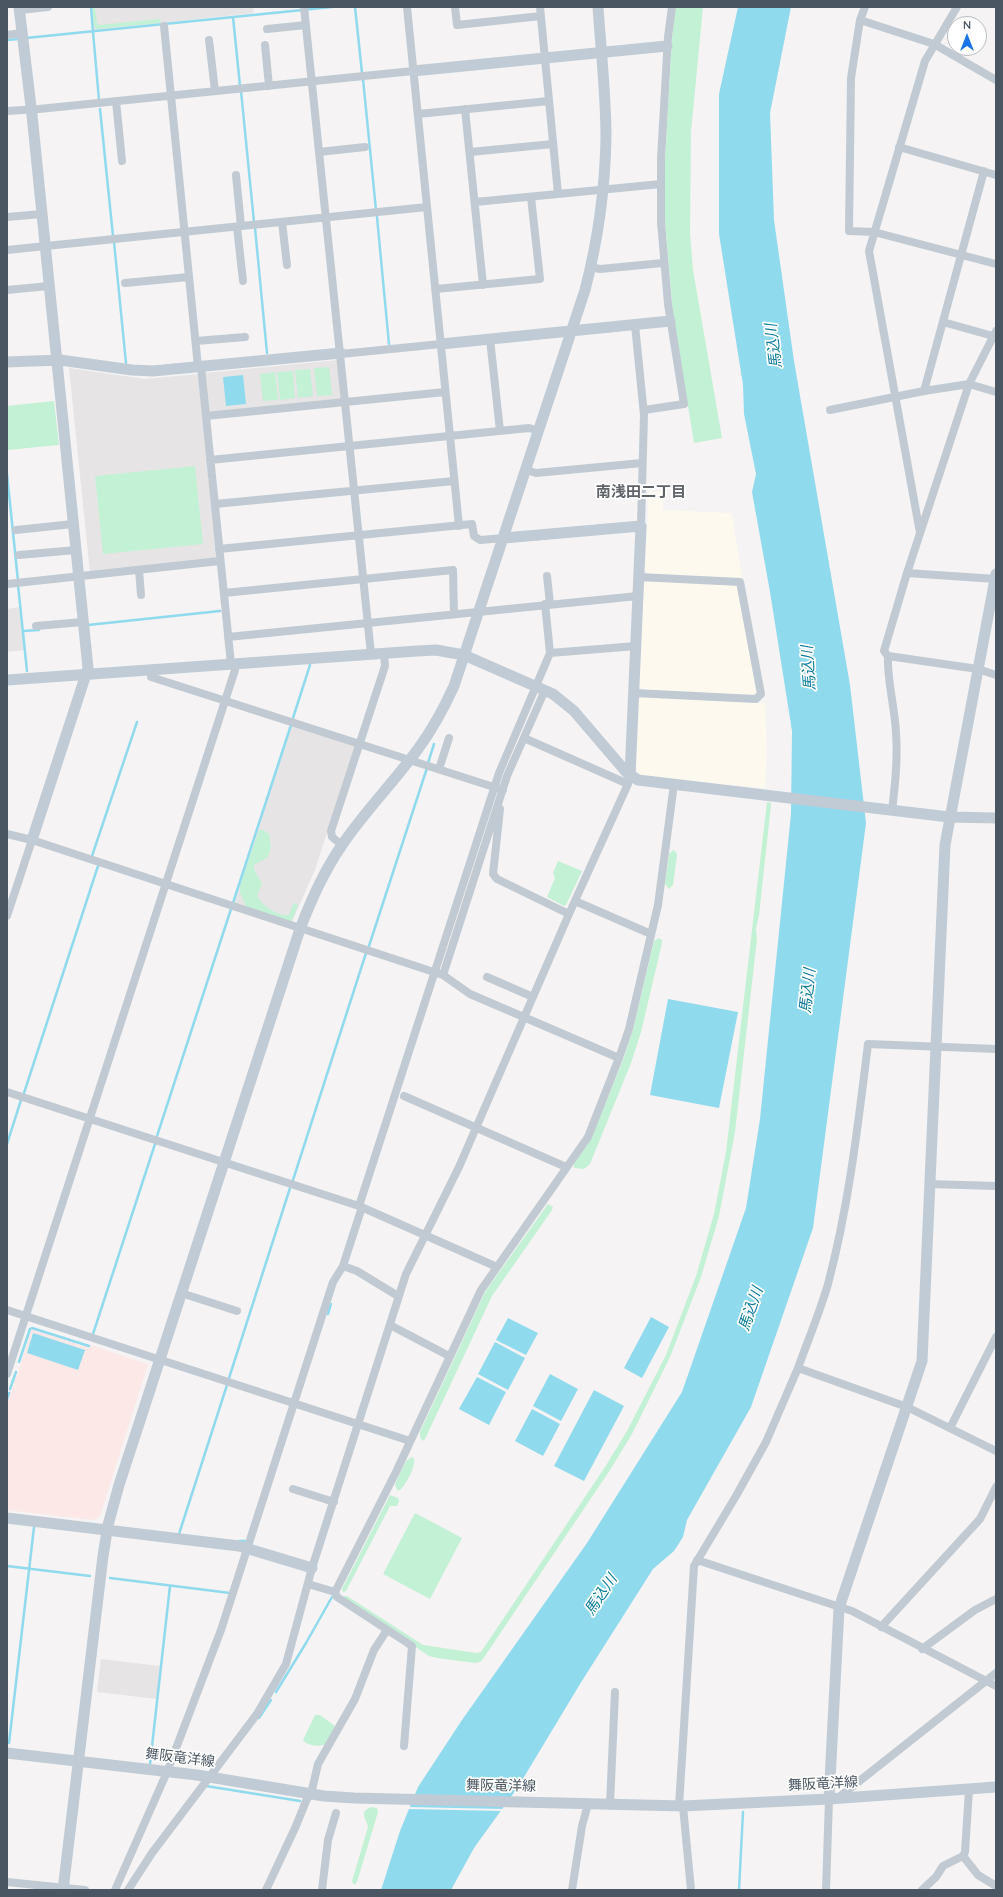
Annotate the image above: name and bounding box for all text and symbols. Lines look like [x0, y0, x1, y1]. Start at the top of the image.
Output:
north arrow [947, 16, 987, 56]
text: N [963, 18, 971, 32]
water label: 馬込川 [762, 323, 786, 369]
district label: 南浅田二丁目 [596, 483, 686, 501]
water label: 馬込川 [798, 645, 820, 691]
water label: 馬込川 [797, 968, 819, 1014]
water label: 馬込川 [735, 1285, 767, 1333]
water label: 馬込川 [581, 1571, 621, 1619]
street label: 舞阪竜洋線 [144, 1745, 216, 1771]
street label: 舞阪竜洋線 [788, 1774, 858, 1794]
street label: 舞阪竜洋線 [466, 1777, 536, 1795]

